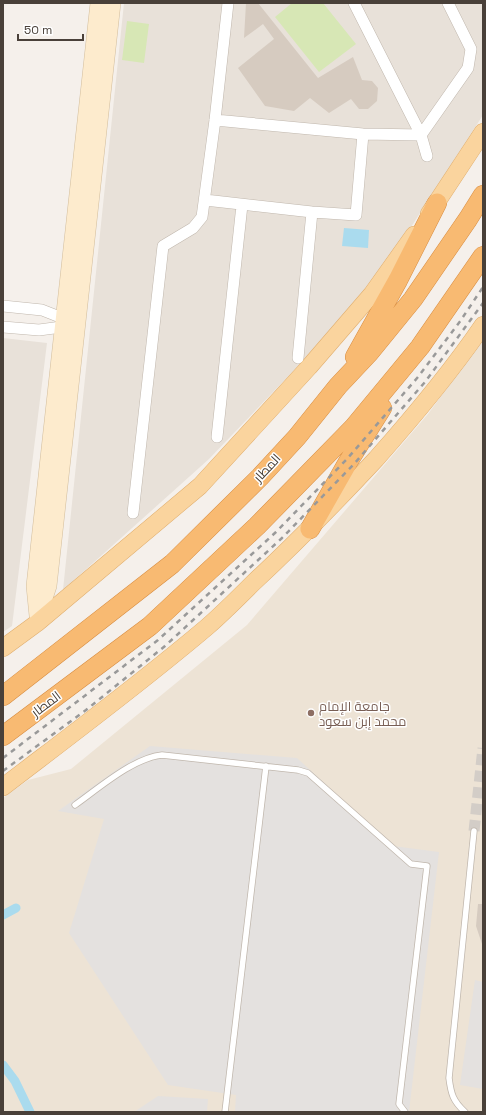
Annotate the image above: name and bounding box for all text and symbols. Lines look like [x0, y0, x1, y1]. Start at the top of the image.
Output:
scale bar [18, 16, 83, 42]
text: 50 m [24, 22, 52, 38]
street label: المطار [249, 450, 284, 487]
street label: المطار [27, 687, 64, 721]
place label: جامعة الإمام محمد إبن سعود [319, 698, 406, 730]
marker: جامعة الإمام محمد إبن سعود [306, 708, 316, 718]

